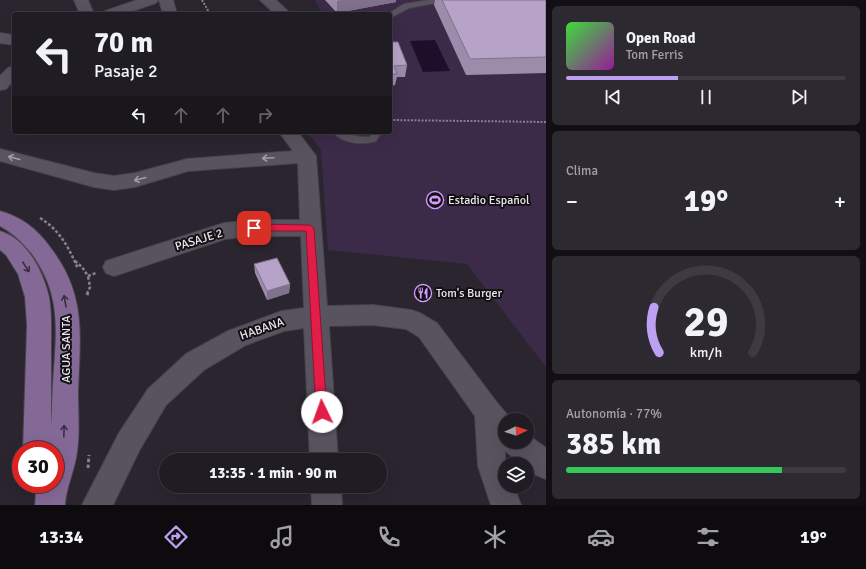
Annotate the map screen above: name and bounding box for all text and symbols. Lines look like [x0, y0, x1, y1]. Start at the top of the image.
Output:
text: 70 m [94, 26, 153, 60]
icon: left [28, 28, 80, 80]
text: Open Road [626, 29, 696, 47]
text: Tom Ferris [626, 47, 683, 63]
text: Pasaje 2 [94, 60, 158, 82]
icon: previous [602, 86, 624, 108]
icon: pause [695, 86, 717, 108]
icon: next [788, 86, 810, 108]
icon: left [128, 104, 150, 126]
icon: ahead [170, 104, 192, 126]
icon: ahead [212, 104, 234, 126]
icon: right [254, 104, 276, 126]
one-way arrow [7, 154, 20, 162]
one-way arrow [262, 155, 275, 162]
text: Clima [566, 163, 598, 179]
one-way arrow [134, 176, 147, 183]
text: 19° [684, 183, 728, 220]
text: − [566, 188, 578, 215]
text: + [834, 188, 846, 215]
sports icon: Estadio Español [425, 190, 445, 210]
place label: Estadio Español [448, 193, 530, 208]
pin [237, 211, 271, 245]
icon: arrive [243, 217, 265, 239]
street label: PASAJE 2 [173, 226, 225, 254]
one-way arrow [22, 261, 30, 272]
restaurant icon: Tom's Burger [413, 283, 433, 303]
place label: Tom's Burger [436, 286, 503, 301]
one-way arrow [61, 295, 69, 308]
text: 29 [684, 297, 728, 348]
street label: HABANA [238, 314, 287, 344]
street label: AGUA SANTA [59, 315, 74, 383]
text: km/h [690, 343, 722, 360]
position arrow [301, 391, 343, 433]
text: Autonomía · 77% [566, 406, 662, 422]
north arrow [498, 413, 534, 449]
map controls [498, 413, 534, 493]
one-way arrow [61, 425, 68, 438]
text: 385 km [566, 426, 661, 463]
speed limit sign: 30 [12, 441, 64, 493]
button: layers [498, 457, 534, 493]
text: 13:35 · 1 min · 90 m [209, 464, 337, 482]
icon: directions [162, 523, 190, 551]
icon: music [268, 523, 296, 551]
icon: phone [375, 523, 403, 551]
icon: climate [481, 523, 509, 551]
icon: car [587, 523, 615, 551]
icon: filters [694, 523, 722, 551]
text: 13:34 [39, 526, 83, 548]
text: 19° [800, 526, 827, 548]

